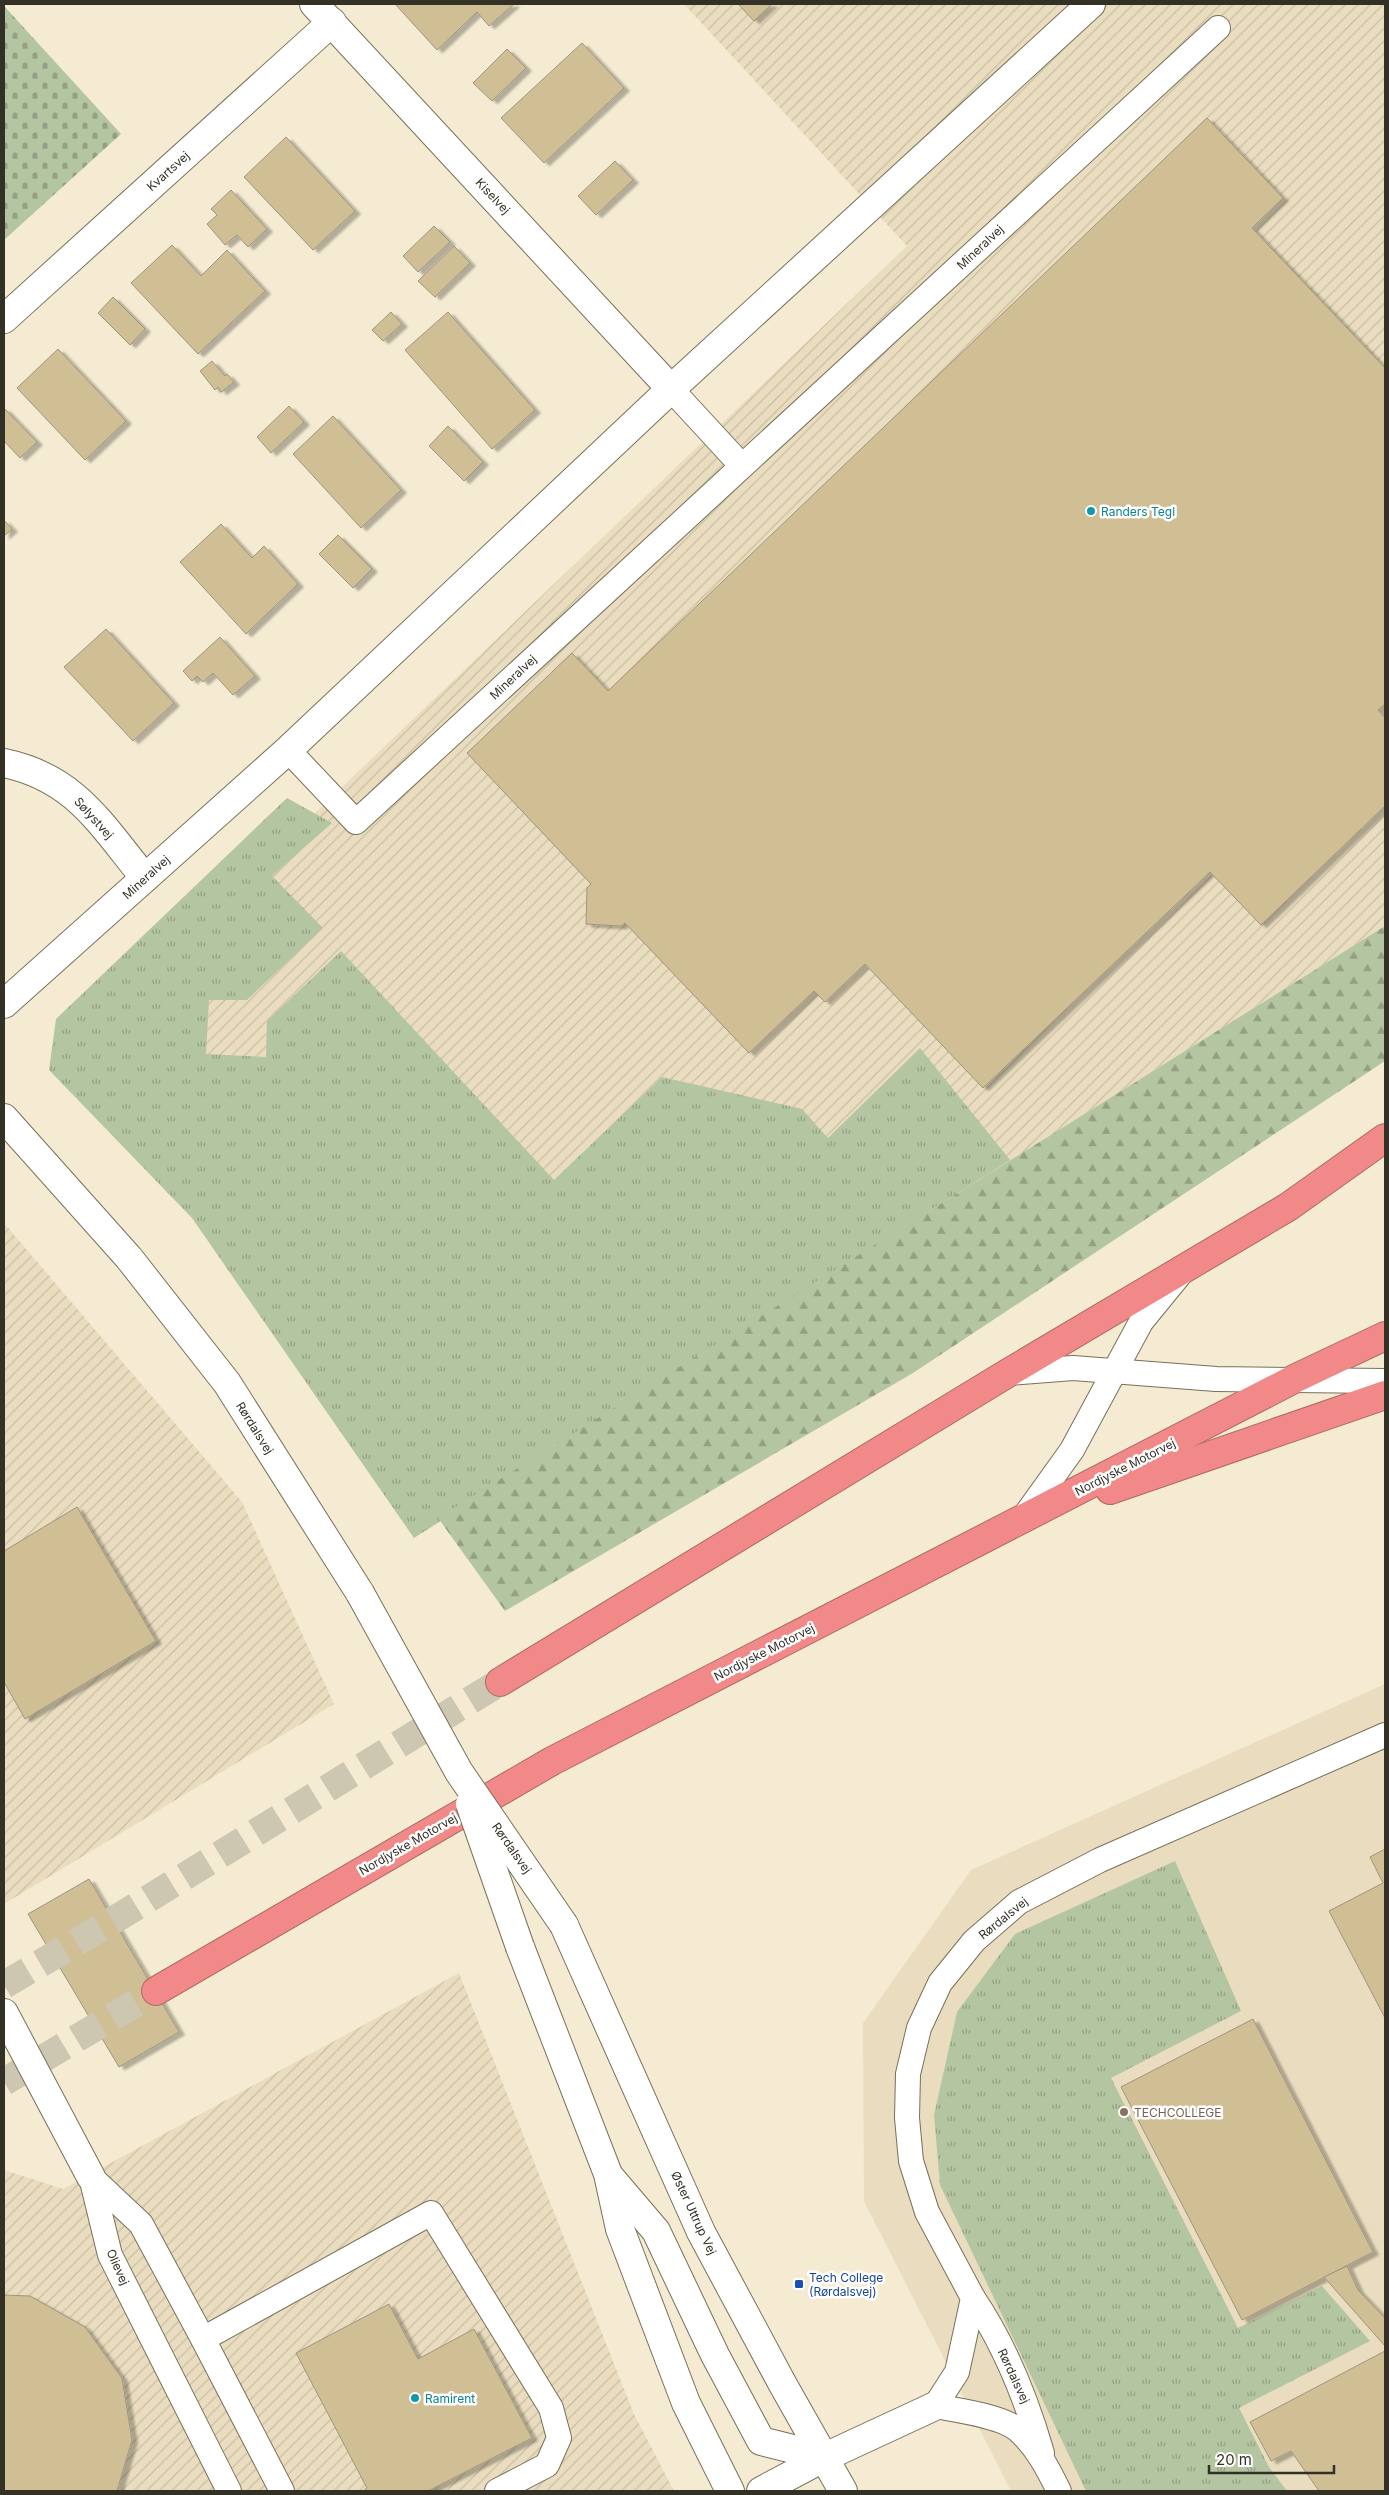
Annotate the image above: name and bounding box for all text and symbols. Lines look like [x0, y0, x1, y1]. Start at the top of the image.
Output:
street label: Kvartsvej [144, 148, 193, 194]
street label: Kiselvej [473, 175, 514, 217]
street label: Mineralvej [954, 222, 1007, 272]
place label: Randers Tegl [1101, 504, 1175, 519]
marker: Randers Tegl [1085, 505, 1097, 517]
street label: Mineralvej [487, 652, 540, 702]
street label: Sølystvej [71, 794, 117, 842]
street label: Mineralvej [119, 852, 173, 902]
street label: Rørdalsvej [233, 1399, 277, 1457]
street label: Nordjyske Motorvej [1072, 1435, 1178, 1499]
street label: Nordjyske Motorvej [711, 1620, 817, 1684]
street label: Nordjyske Motorvej [356, 1810, 460, 1878]
street label: Rørdalsvej [489, 1820, 535, 1876]
street label: Rørdalsvej [975, 1894, 1031, 1942]
place label: TECHCOLLEGE [1134, 2105, 1222, 2120]
marker: TECHCOLLEGE [1118, 2106, 1130, 2118]
street label: Øster Uttrup Vej [668, 2169, 720, 2257]
street label: Olievej [103, 2247, 133, 2288]
place label: Tech College (Rørdalsvej) [809, 2270, 883, 2299]
marker: Tech College (Rørdalsvej) [793, 2278, 805, 2290]
street label: Rørdalsvej [995, 2346, 1033, 2406]
place label: Ramirent [425, 2391, 475, 2406]
marker: Ramirent [409, 2392, 421, 2404]
scale bar [1209, 2442, 1334, 2474]
text: 20 m [1216, 2450, 1252, 2469]

